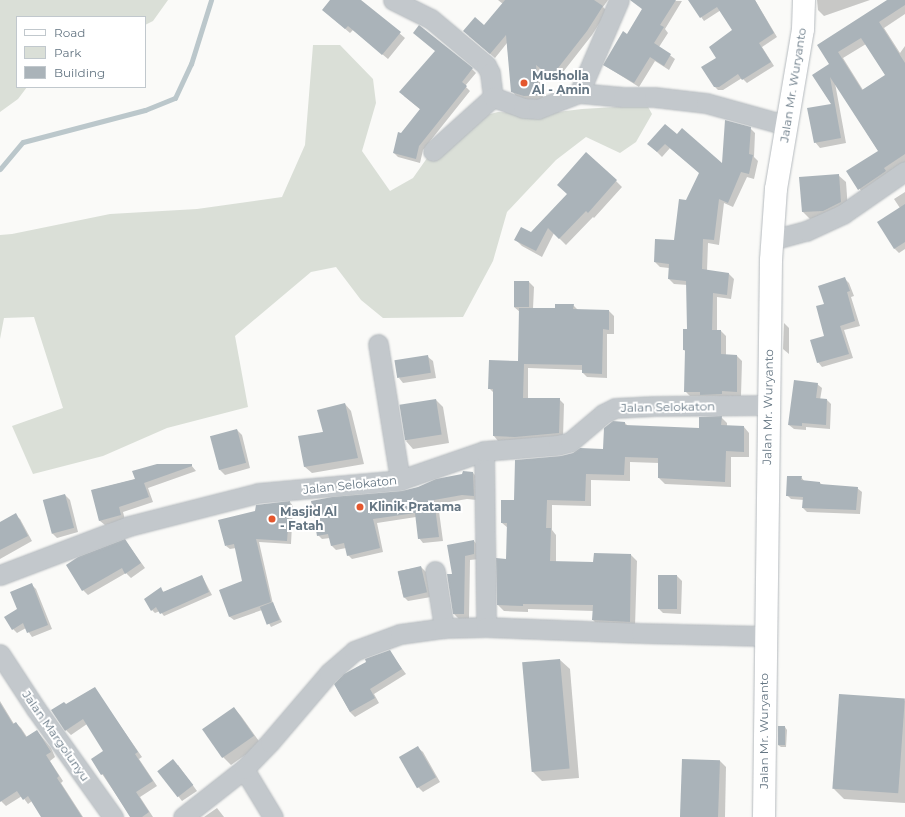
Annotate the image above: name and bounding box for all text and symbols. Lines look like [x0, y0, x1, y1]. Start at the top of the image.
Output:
legend [16, 16, 146, 88]
text: Road [54, 25, 85, 40]
street label: Jalan Mr. Wuryanto [777, 27, 809, 143]
text: Park [54, 45, 81, 60]
text: Building [54, 65, 105, 80]
place label: Musholla Al - Amin [532, 69, 590, 97]
marker: Musholla Al - Amin [519, 78, 529, 88]
street label: Jalan Mr. Wuryanto [760, 349, 776, 465]
street label: Jalan Selokaton [621, 399, 715, 415]
street label: Jalan Selokaton [302, 473, 398, 497]
place label: Klinik Pratama [369, 500, 461, 514]
marker: Klinik Pratama [354, 501, 366, 513]
place label: Masjid Al - Fatah [280, 505, 337, 533]
marker: Masjid Al - Fatah [267, 514, 277, 524]
street label: Jalan Mr. Wuryanto [757, 673, 771, 789]
street label: Jalan Margolunyu [19, 688, 93, 784]

